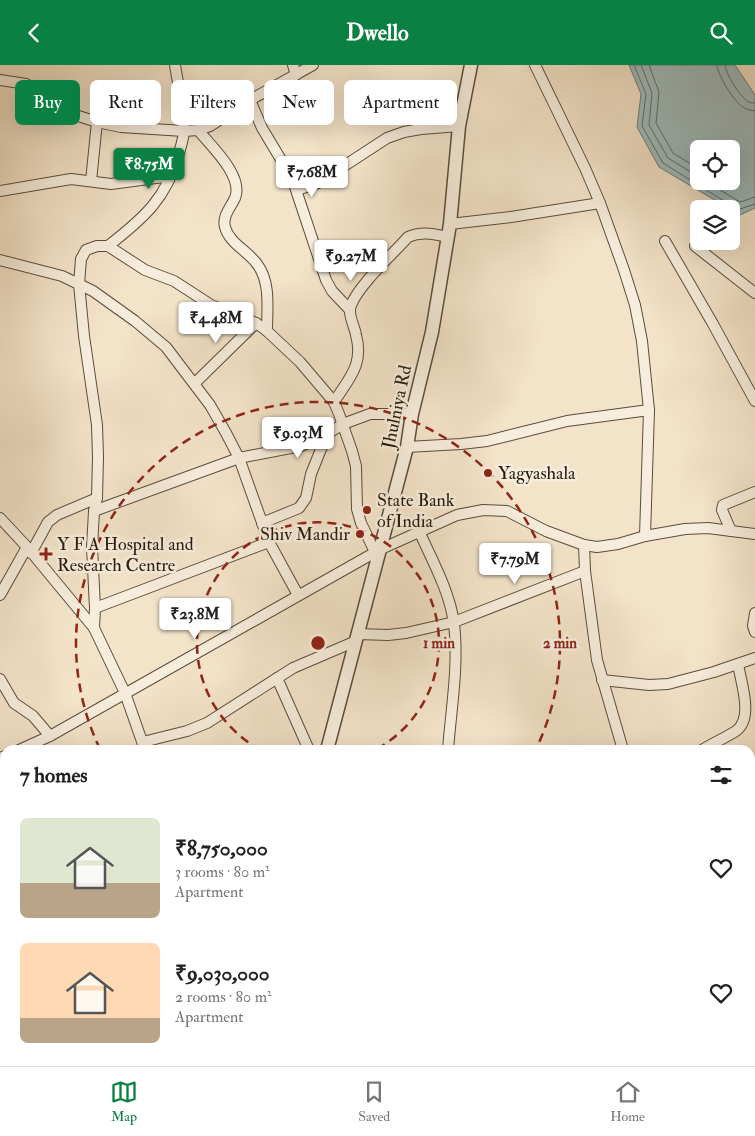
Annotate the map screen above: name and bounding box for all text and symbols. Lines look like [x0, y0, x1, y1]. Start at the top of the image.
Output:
icon: back [20, 19, 48, 47]
text: Dwello [346, 19, 409, 47]
icon: search [707, 19, 735, 47]
chip: Buy [15, 80, 80, 125]
chip: Rent [90, 80, 161, 125]
chip: Filters [171, 80, 254, 125]
chip: New [264, 80, 334, 125]
chip: Apartment [344, 80, 457, 125]
map controls [690, 140, 740, 250]
button: locate [690, 140, 740, 190]
pin: ₹8.75M [108, 147, 190, 190]
text: ₹8.75M [125, 154, 174, 174]
pin: ₹7.68M [271, 155, 353, 198]
text: ₹7.68M [287, 162, 337, 182]
button: layers [690, 200, 740, 250]
pin: ₹9.27M [310, 239, 392, 282]
text: ₹9.27M [325, 246, 377, 266]
pin: ₹4.48M [175, 301, 257, 344]
text: ₹4.48M [189, 308, 243, 328]
street label: Jhulniya Rd [377, 363, 417, 452]
pin: ₹9.03M [257, 417, 339, 459]
text: ₹9.03M [273, 423, 323, 443]
place label: Yagyashala [498, 462, 576, 485]
marker: Yagyashala [482, 467, 494, 479]
place label: State Bank of India [377, 489, 455, 533]
marker: State Bank of India [361, 504, 373, 516]
place label: Shiv Mandir [260, 523, 350, 546]
marker: Shiv Mandir [354, 528, 366, 540]
place label: Y F A Hospital and Research Centre [57, 533, 194, 577]
pin: ₹7.79M [474, 543, 556, 585]
marker: Y F A Hospital and Research Centre [39, 547, 53, 561]
text: ₹7.79M [490, 549, 540, 569]
pin: ₹23.8M [154, 597, 236, 640]
text: ₹23.8M [170, 604, 220, 624]
centre of rings [309, 634, 327, 652]
text: 1 min [423, 634, 455, 653]
text: 2 min [543, 634, 577, 653]
icon: filters [707, 761, 735, 789]
text: 7 homes [20, 762, 87, 789]
text: ₹8,750,000 [175, 835, 268, 862]
icon: home [60, 838, 120, 898]
icon: heart [707, 854, 735, 882]
text: 3 rooms · 80 m² [175, 862, 270, 882]
text: Apartment [175, 882, 243, 902]
text: ₹9,030,000 [175, 960, 270, 987]
icon: home [60, 963, 120, 1023]
icon: heart [707, 979, 735, 1007]
text: 2 rooms · 80 m² [175, 987, 272, 1007]
text: Apartment [175, 1007, 243, 1027]
tab: Map [110, 1078, 138, 1125]
tab: Saved [358, 1078, 390, 1125]
tab: Home [610, 1078, 645, 1125]

